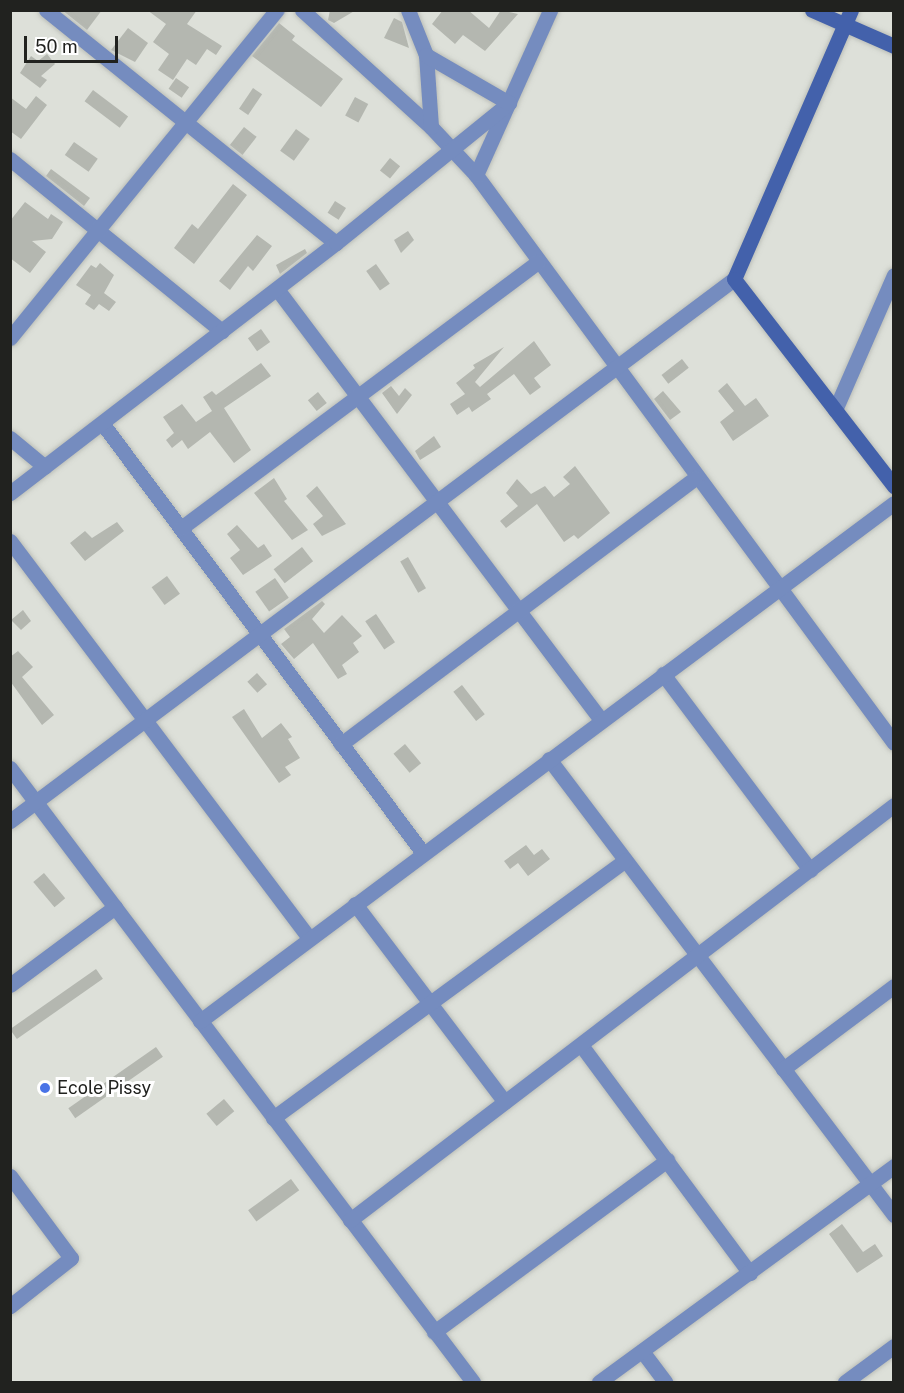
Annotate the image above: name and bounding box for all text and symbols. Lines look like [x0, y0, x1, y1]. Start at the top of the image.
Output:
scale bar [27, 24, 122, 62]
text: 50 m [35, 36, 78, 57]
place label: Ecole Pissy [57, 1077, 151, 1099]
marker: Ecole Pissy [38, 1081, 52, 1095]

